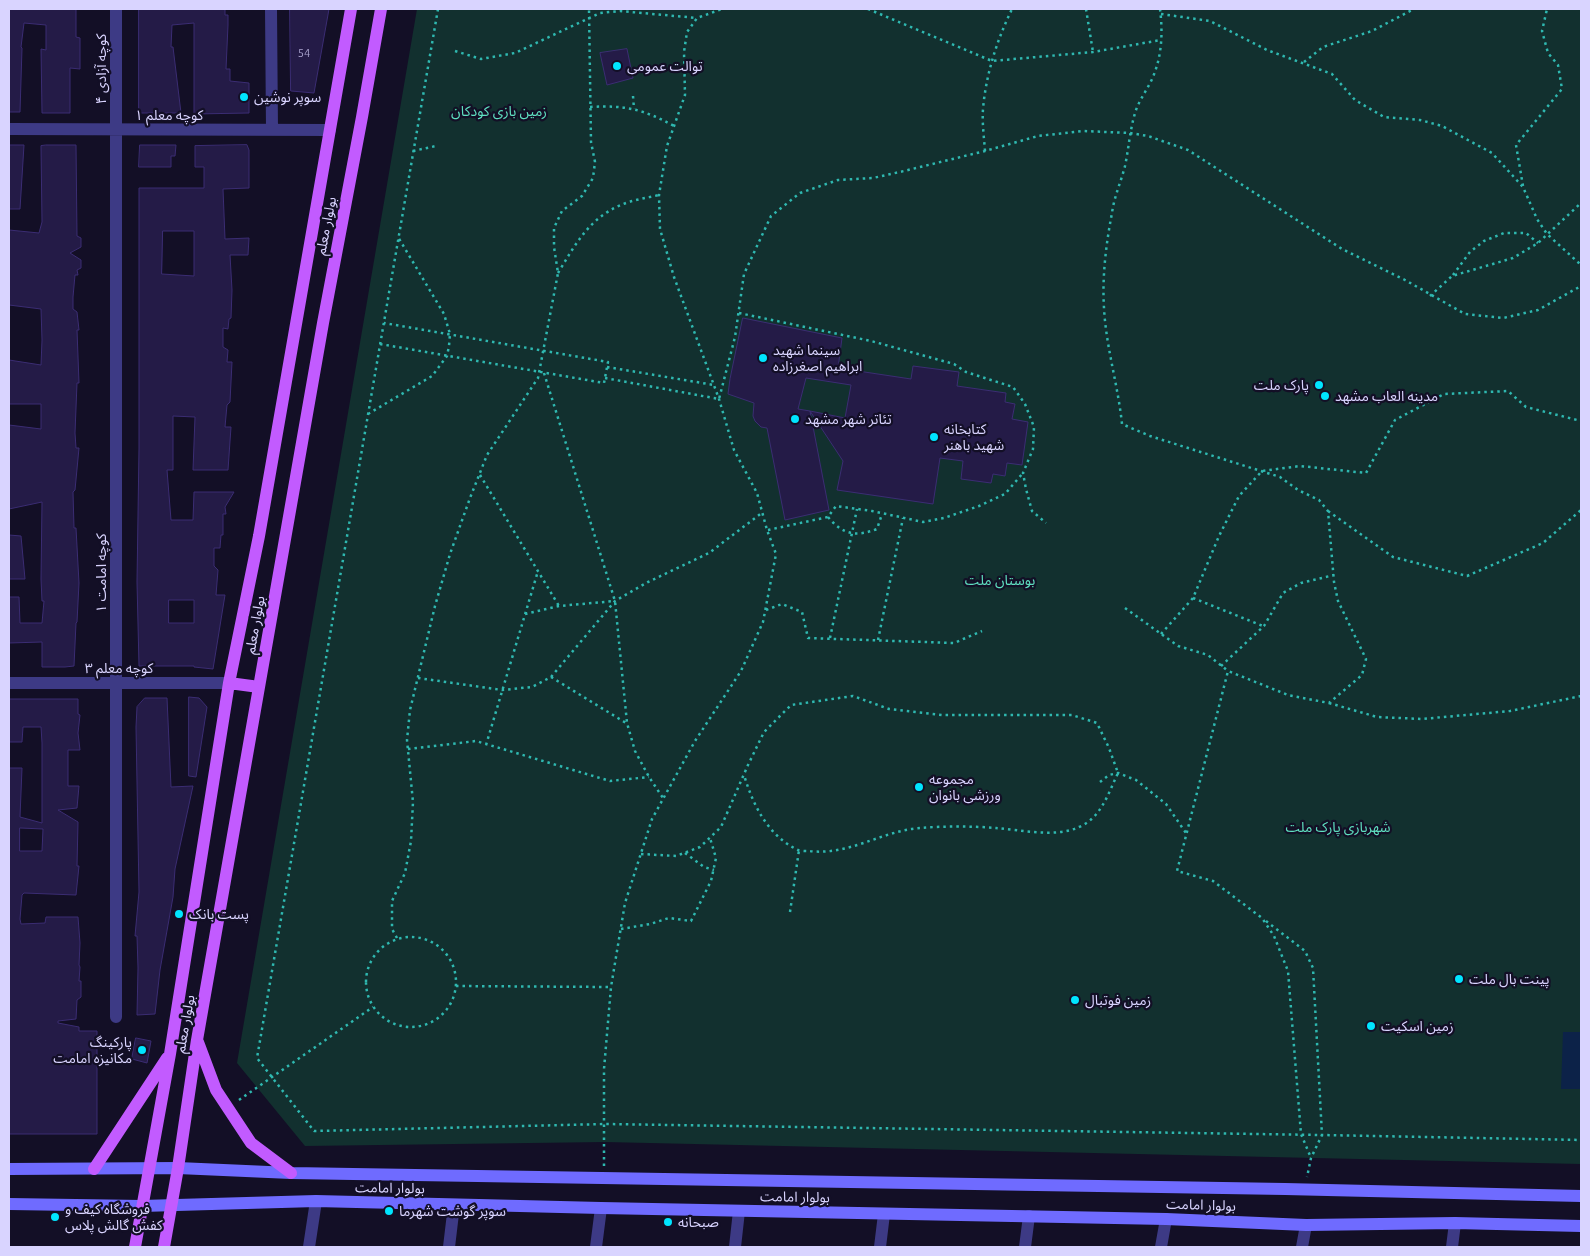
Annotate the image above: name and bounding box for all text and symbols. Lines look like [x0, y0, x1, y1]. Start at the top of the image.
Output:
street label: کوچه آزادی ۴ [93, 34, 109, 104]
house number: 54 [298, 46, 310, 60]
place label: توالت عمومی [627, 58, 703, 74]
marker: توالت عمومی [611, 60, 623, 72]
place label: سوپر نوشین [254, 89, 321, 105]
marker: سوپر نوشین [238, 91, 250, 103]
park label: زمین بازی کودکان [451, 103, 547, 119]
street label: کوچه معلم ۱ [135, 107, 203, 123]
street label: بولوار معلم [312, 195, 340, 257]
place label: سینما شهید ابراهیم اصغرزاده [773, 342, 862, 374]
marker: سینما شهید ابراهیم اصغرزاده [757, 352, 769, 364]
place label: پارک ملت [1254, 377, 1309, 393]
marker: پارک ملت [1313, 379, 1325, 391]
place label: مدينه العاب مشهد [1335, 388, 1438, 404]
marker: مدينه العاب مشهد [1319, 390, 1331, 402]
place label: تئاتر شهر مشهد [805, 411, 892, 427]
marker: تئاتر شهر مشهد [789, 413, 801, 425]
place label: کتابخانه شهید باهنر [944, 421, 1004, 454]
marker: کتابخانه شهید باهنر [928, 431, 940, 443]
street label: کوچه امامت ۱ [93, 533, 109, 613]
park label: بوستان ملت [965, 572, 1035, 588]
street label: بولوار معلم [242, 594, 268, 656]
street label: کوچه معلم ۳ [85, 660, 153, 676]
place label: مجموعه ورزشی بانوان [929, 771, 1001, 804]
marker: مجموعه ورزشی بانوان [913, 781, 925, 793]
park label: شهربازی پارک ملت [1285, 819, 1391, 835]
place label: پست بانک [189, 906, 249, 922]
marker: پست بانک [173, 908, 185, 920]
place label: پینت بال ملت [1469, 971, 1549, 987]
marker: پینت بال ملت [1453, 973, 1465, 985]
place label: زمین فوتبال [1085, 992, 1151, 1008]
street label: بولوار معلم [172, 993, 198, 1055]
marker: زمین فوتبال [1069, 994, 1081, 1006]
place label: زمین اسکیت [1381, 1018, 1454, 1034]
marker: زمین اسکیت [1365, 1020, 1377, 1032]
place label: پارکینگ مکانیزه امامت [53, 1034, 132, 1066]
marker: پارکینگ مکانیزه امامت [136, 1044, 148, 1056]
street label: بولوار امامت [355, 1179, 425, 1197]
street label: بولوار امامت [760, 1188, 830, 1206]
street label: بولوار امامت [1166, 1195, 1236, 1215]
place label: فروشگاه کیف و کفش گالش پلاس [65, 1201, 163, 1234]
place label: سوپر گوشت شهرما [399, 1203, 506, 1219]
marker: سوپر گوشت شهرما [383, 1205, 395, 1217]
marker: فروشگاه کیف و کفش گالش پلاس [49, 1211, 61, 1223]
place label: صبحانه [678, 1214, 719, 1230]
marker: صبحانه [662, 1216, 674, 1228]

